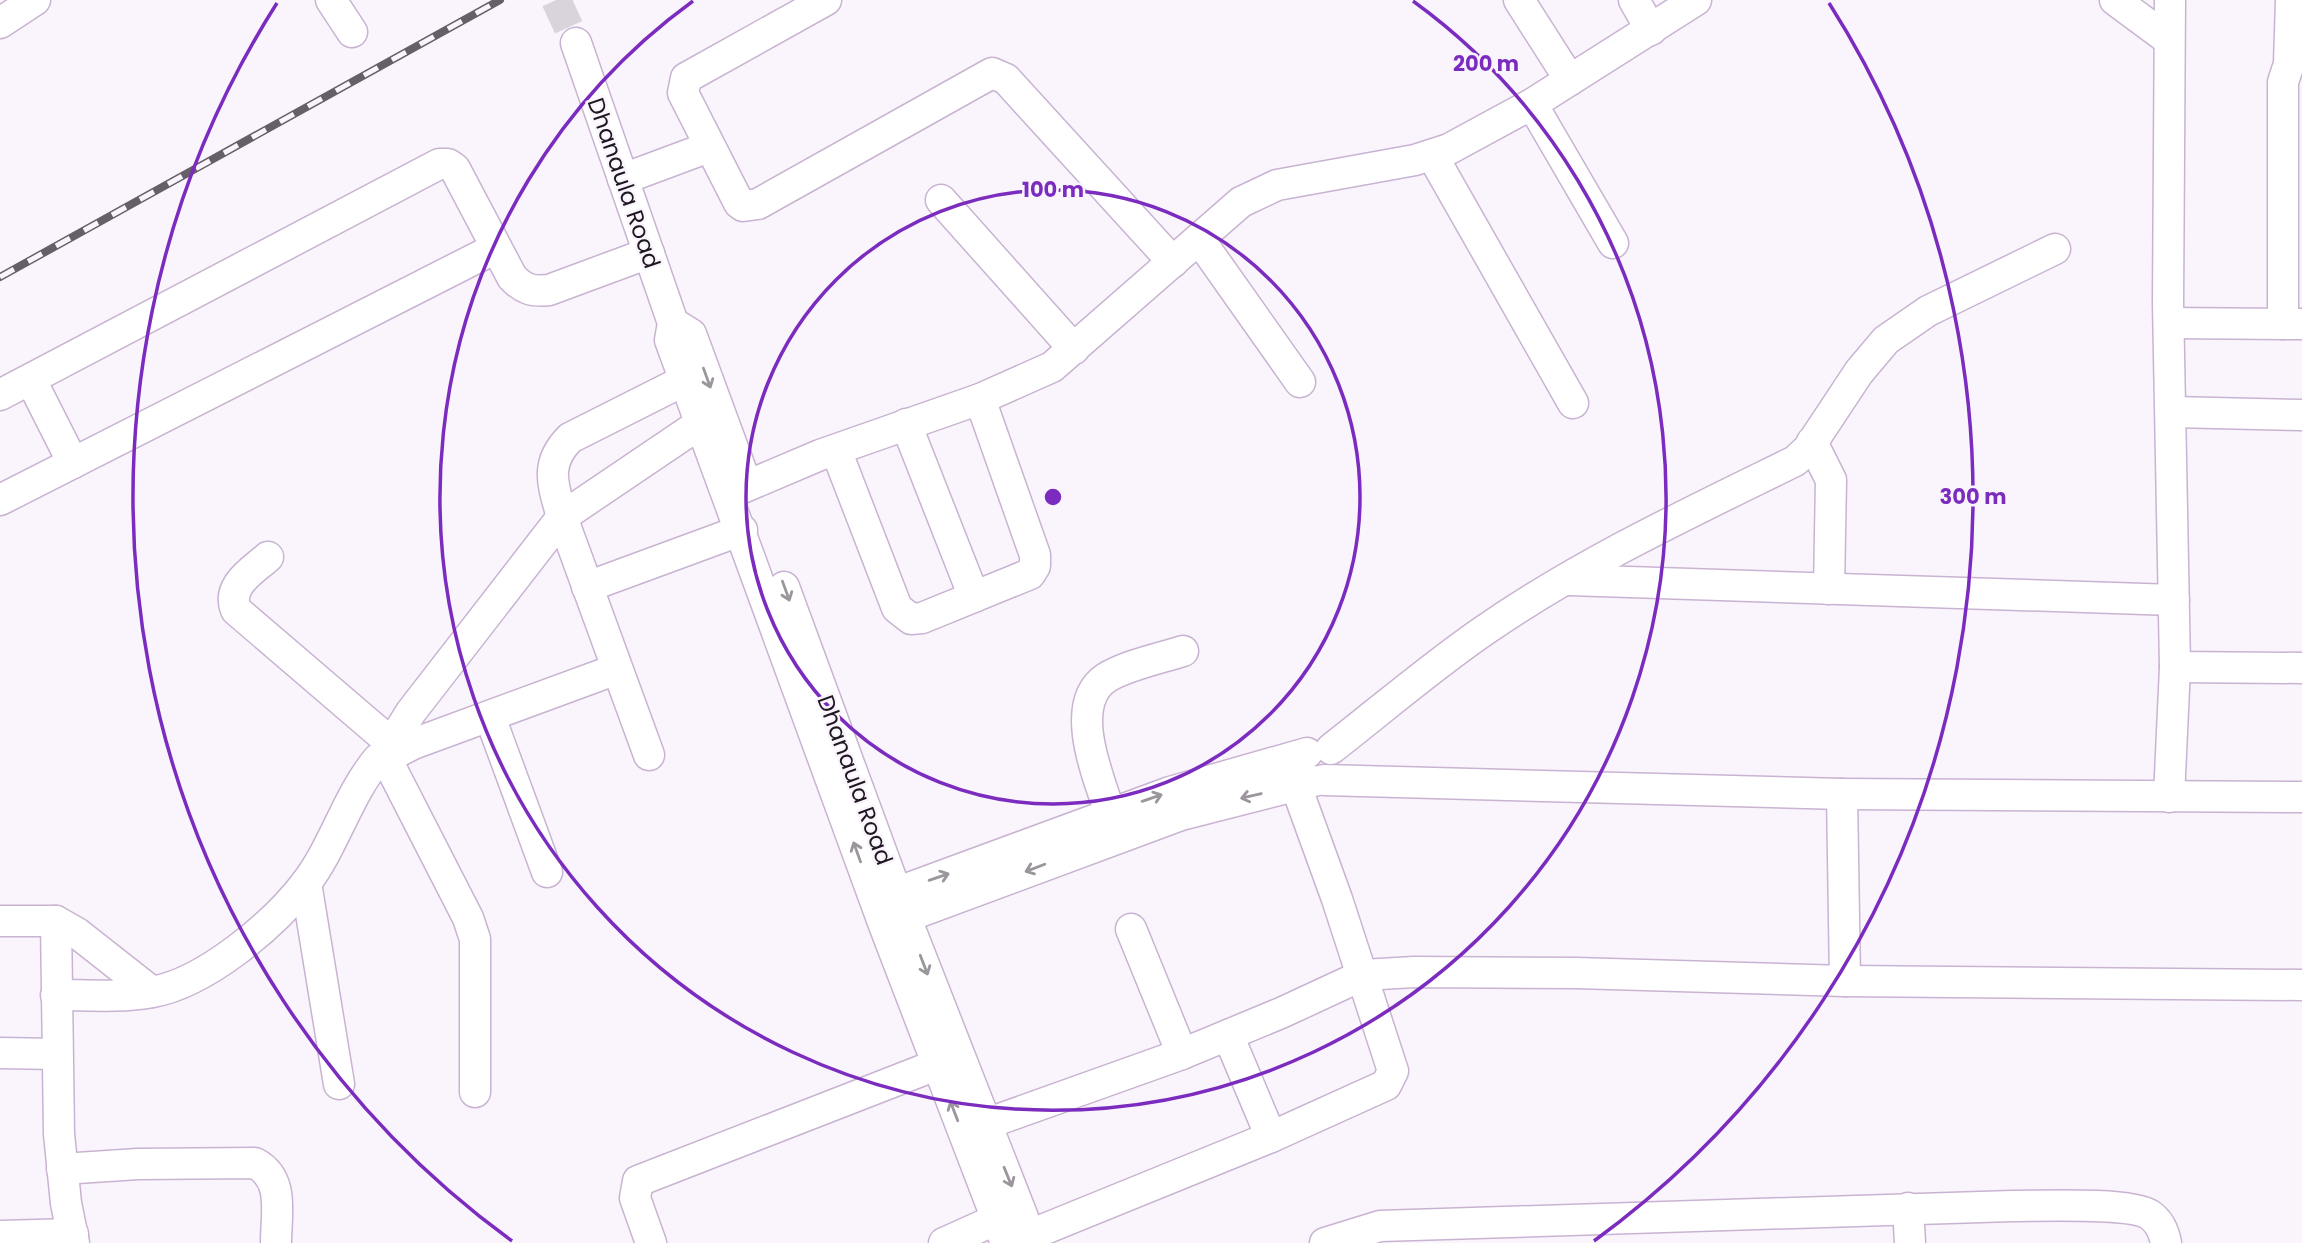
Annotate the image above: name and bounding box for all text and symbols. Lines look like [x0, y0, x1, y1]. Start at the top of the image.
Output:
text: 200 m [1453, 49, 1519, 78]
street label: Dhanaula Road [580, 93, 668, 273]
text: 100 m [1022, 175, 1084, 204]
one-way arrow [702, 366, 715, 388]
text: 300 m [1940, 482, 2006, 511]
centre of rings [1041, 485, 1065, 509]
one-way arrow [780, 580, 793, 602]
street label: Dhanaula Road [809, 691, 901, 869]
one-way arrow [1240, 790, 1263, 803]
one-way arrow [1141, 791, 1163, 803]
one-way arrow [850, 842, 863, 864]
one-way arrow [1025, 863, 1047, 875]
one-way arrow [927, 870, 949, 882]
one-way arrow [919, 954, 932, 976]
one-way arrow [947, 1101, 960, 1123]
one-way arrow [1002, 1166, 1015, 1188]

